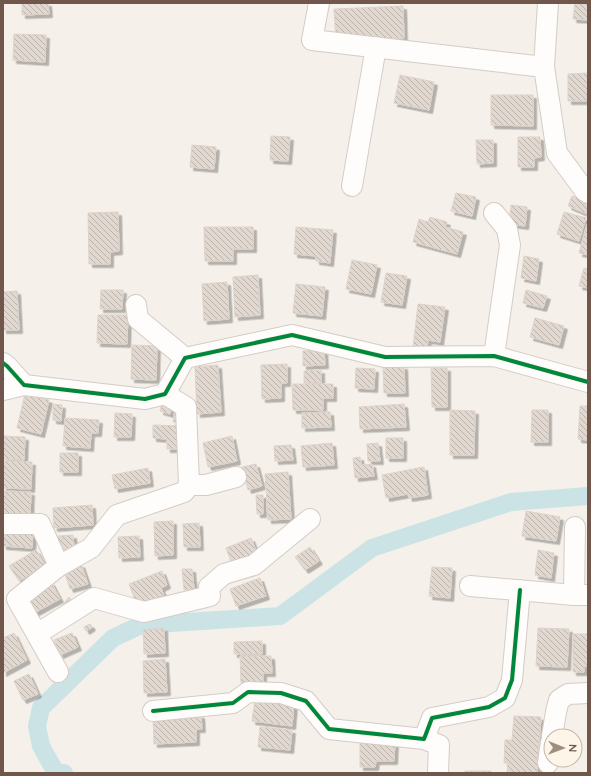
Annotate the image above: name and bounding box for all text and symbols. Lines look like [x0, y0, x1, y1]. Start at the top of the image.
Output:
north arrow [543, 728, 583, 768]
text: N [566, 744, 580, 752]

